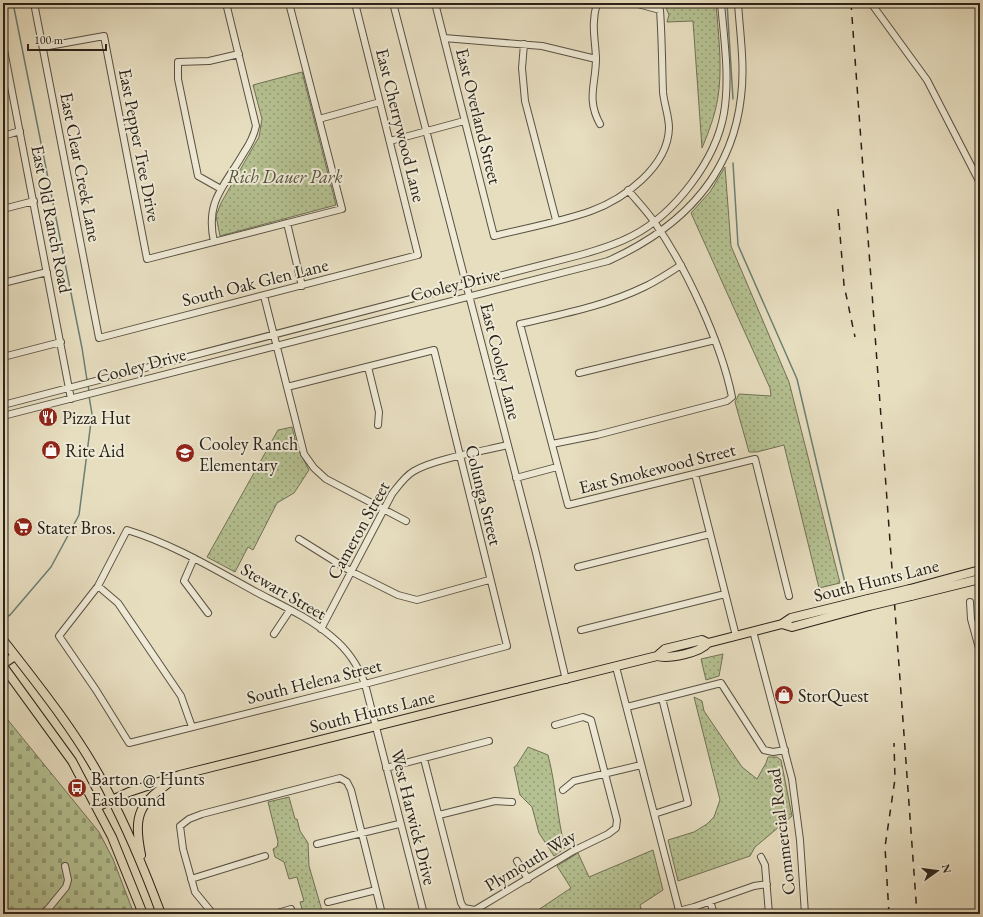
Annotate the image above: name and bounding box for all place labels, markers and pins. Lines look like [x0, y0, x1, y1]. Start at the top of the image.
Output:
restaurant icon: Pizza Hut [37, 406, 59, 428]
place label: Pizza Hut [62, 406, 131, 429]
place label: Cooley Ranch Elementary [199, 432, 298, 476]
shop icon: Rite Aid [40, 439, 62, 461]
place label: Rite Aid [65, 439, 125, 462]
school or university icon: Cooley Ranch Elementary [174, 442, 196, 464]
supermarket icon: Stater Bros. [12, 516, 34, 538]
place label: Stater Bros. [37, 516, 116, 539]
shop icon: StorQuest [773, 684, 795, 706]
place label: StorQuest [798, 684, 869, 707]
place label: Barton @ Hunts Eastbound [91, 767, 205, 811]
bus stop icon: Barton @ Hunts Eastbound [66, 777, 88, 799]

